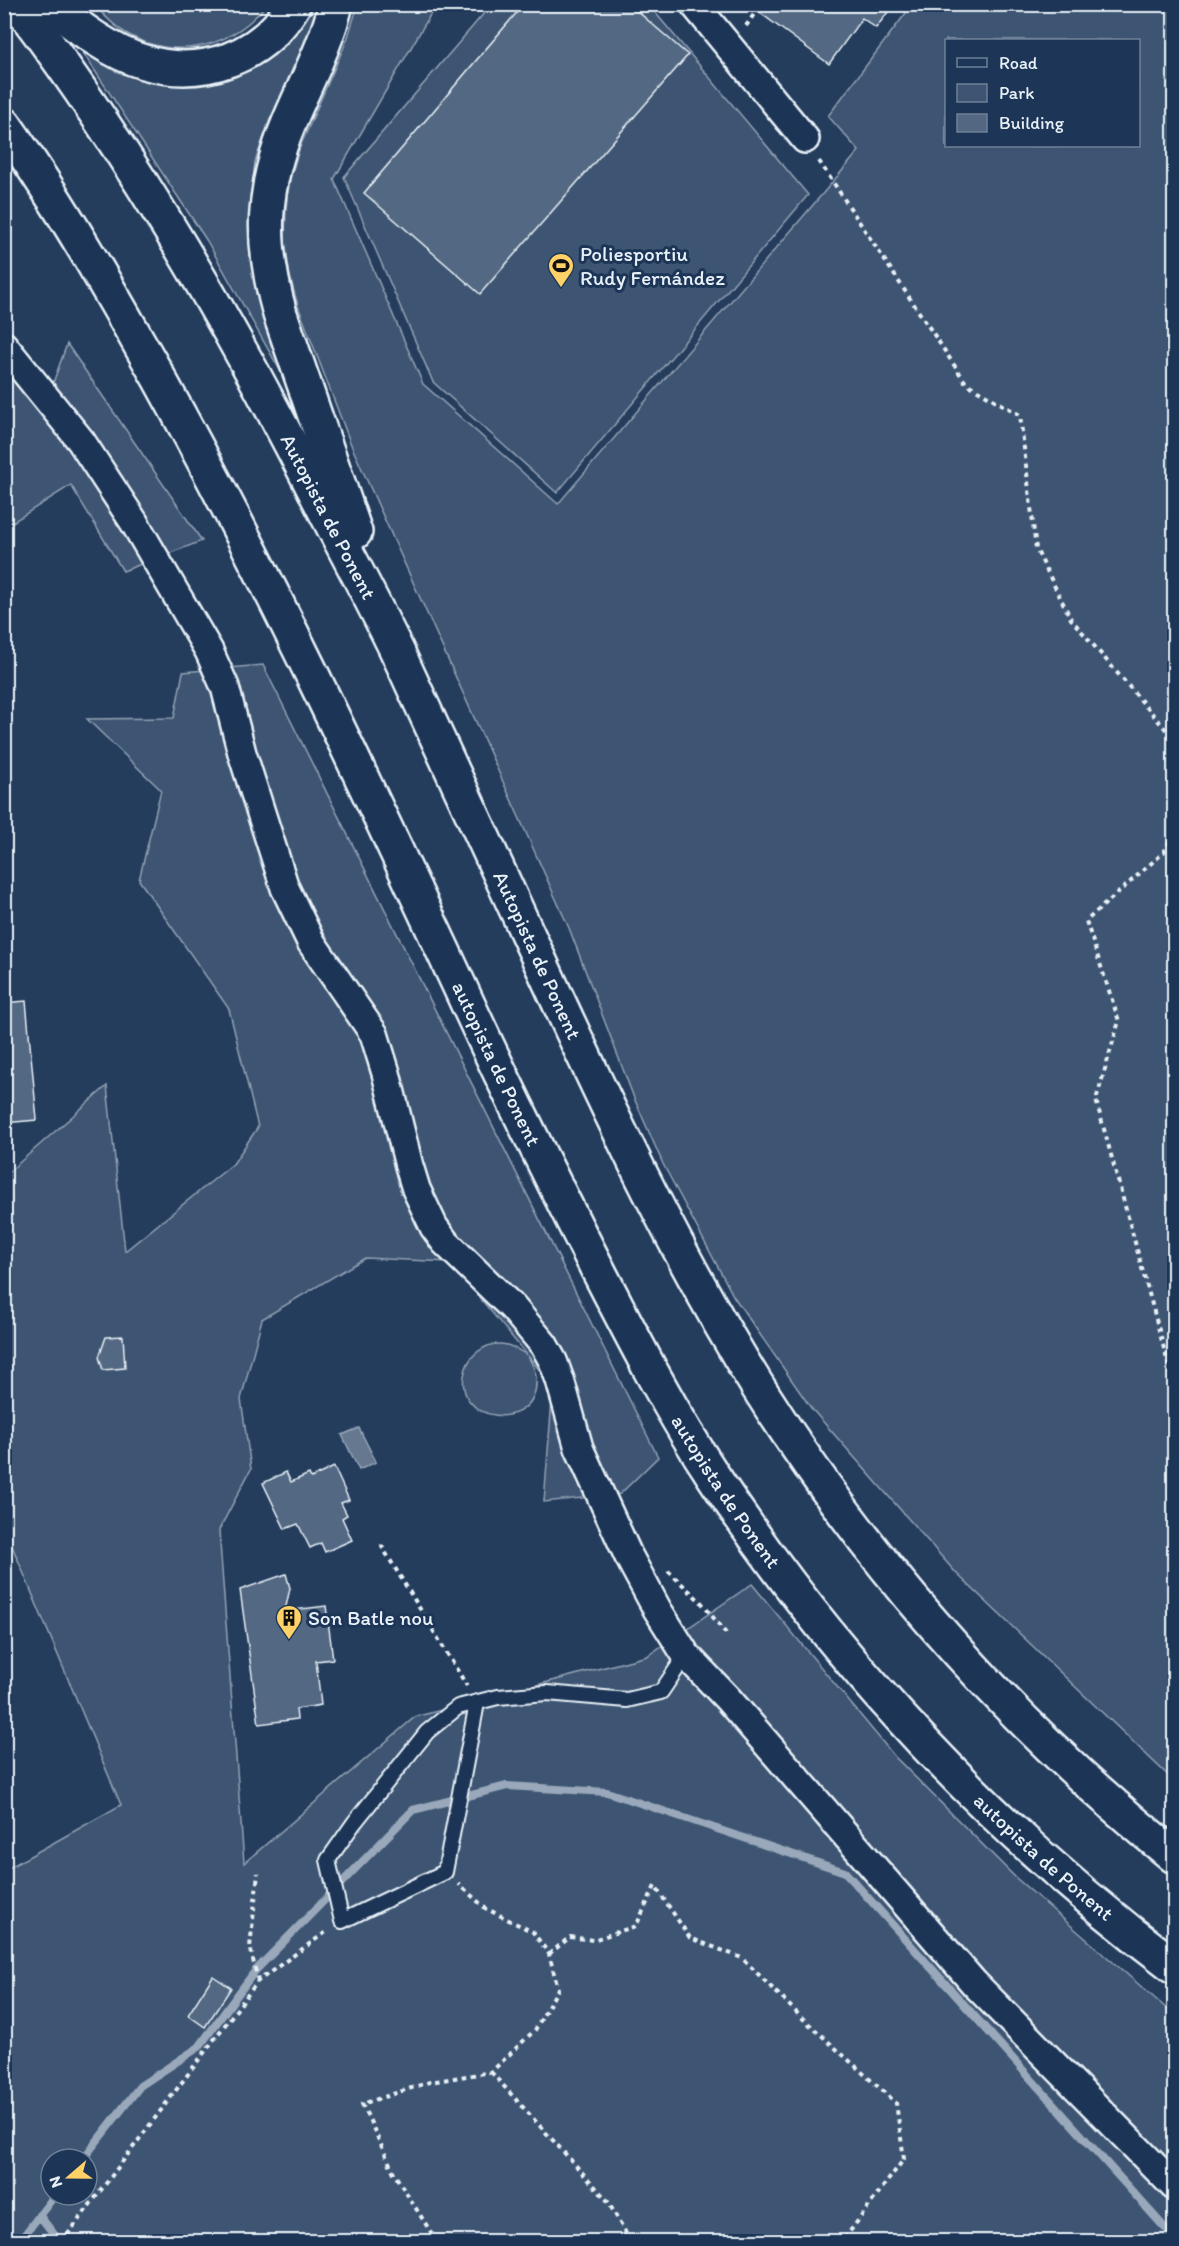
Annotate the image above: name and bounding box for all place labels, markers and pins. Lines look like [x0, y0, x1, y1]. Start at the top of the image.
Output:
place label: Poliesportiu Rudy Fernández [580, 241, 725, 290]
sports icon: Poliesportiu Rudy Fernández [546, 251, 576, 289]
building icon: Son Batle nou [274, 1603, 304, 1641]
place label: Son Batle nou [308, 1605, 433, 1630]

